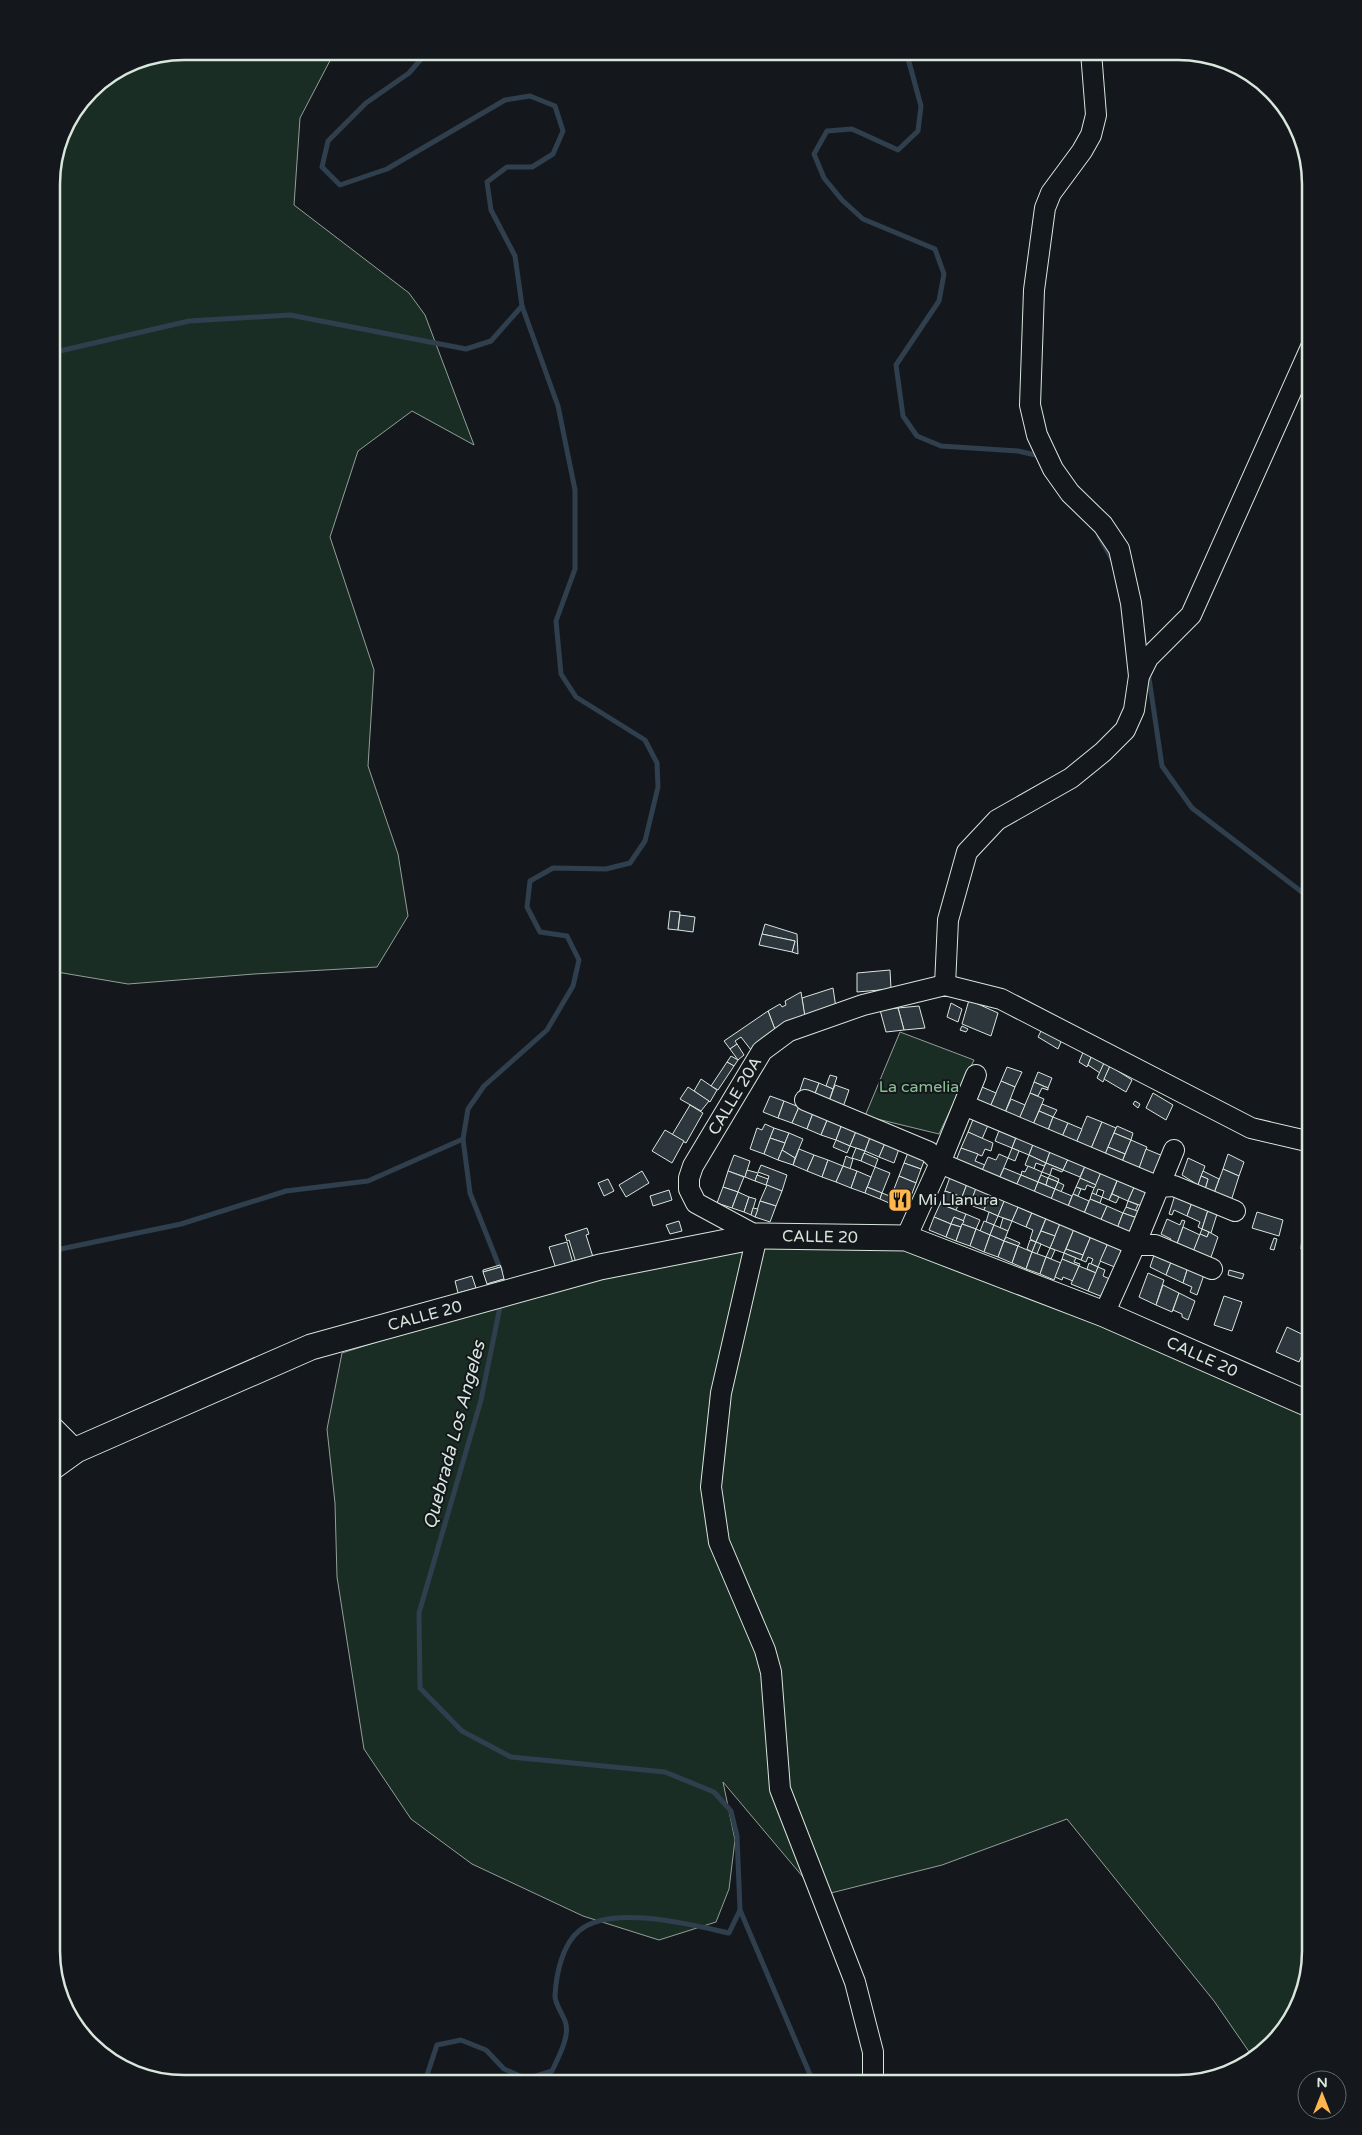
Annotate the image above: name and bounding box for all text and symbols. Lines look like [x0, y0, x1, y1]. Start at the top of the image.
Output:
street label: CALLE 20A [704, 1053, 766, 1139]
park label: La camelia [879, 1077, 959, 1097]
restaurant icon: Mi Llanura [887, 1187, 913, 1213]
place label: Mi Llanura [918, 1190, 998, 1210]
street label: CALLE 20 [782, 1226, 858, 1248]
street label: CALLE 20 [386, 1297, 464, 1335]
street label: CALLE 20 [1163, 1332, 1241, 1382]
water label: Quebrada Los Angeles [418, 1337, 490, 1532]
north arrow [1297, 2070, 1347, 2120]
text: N [1316, 2074, 1328, 2091]

